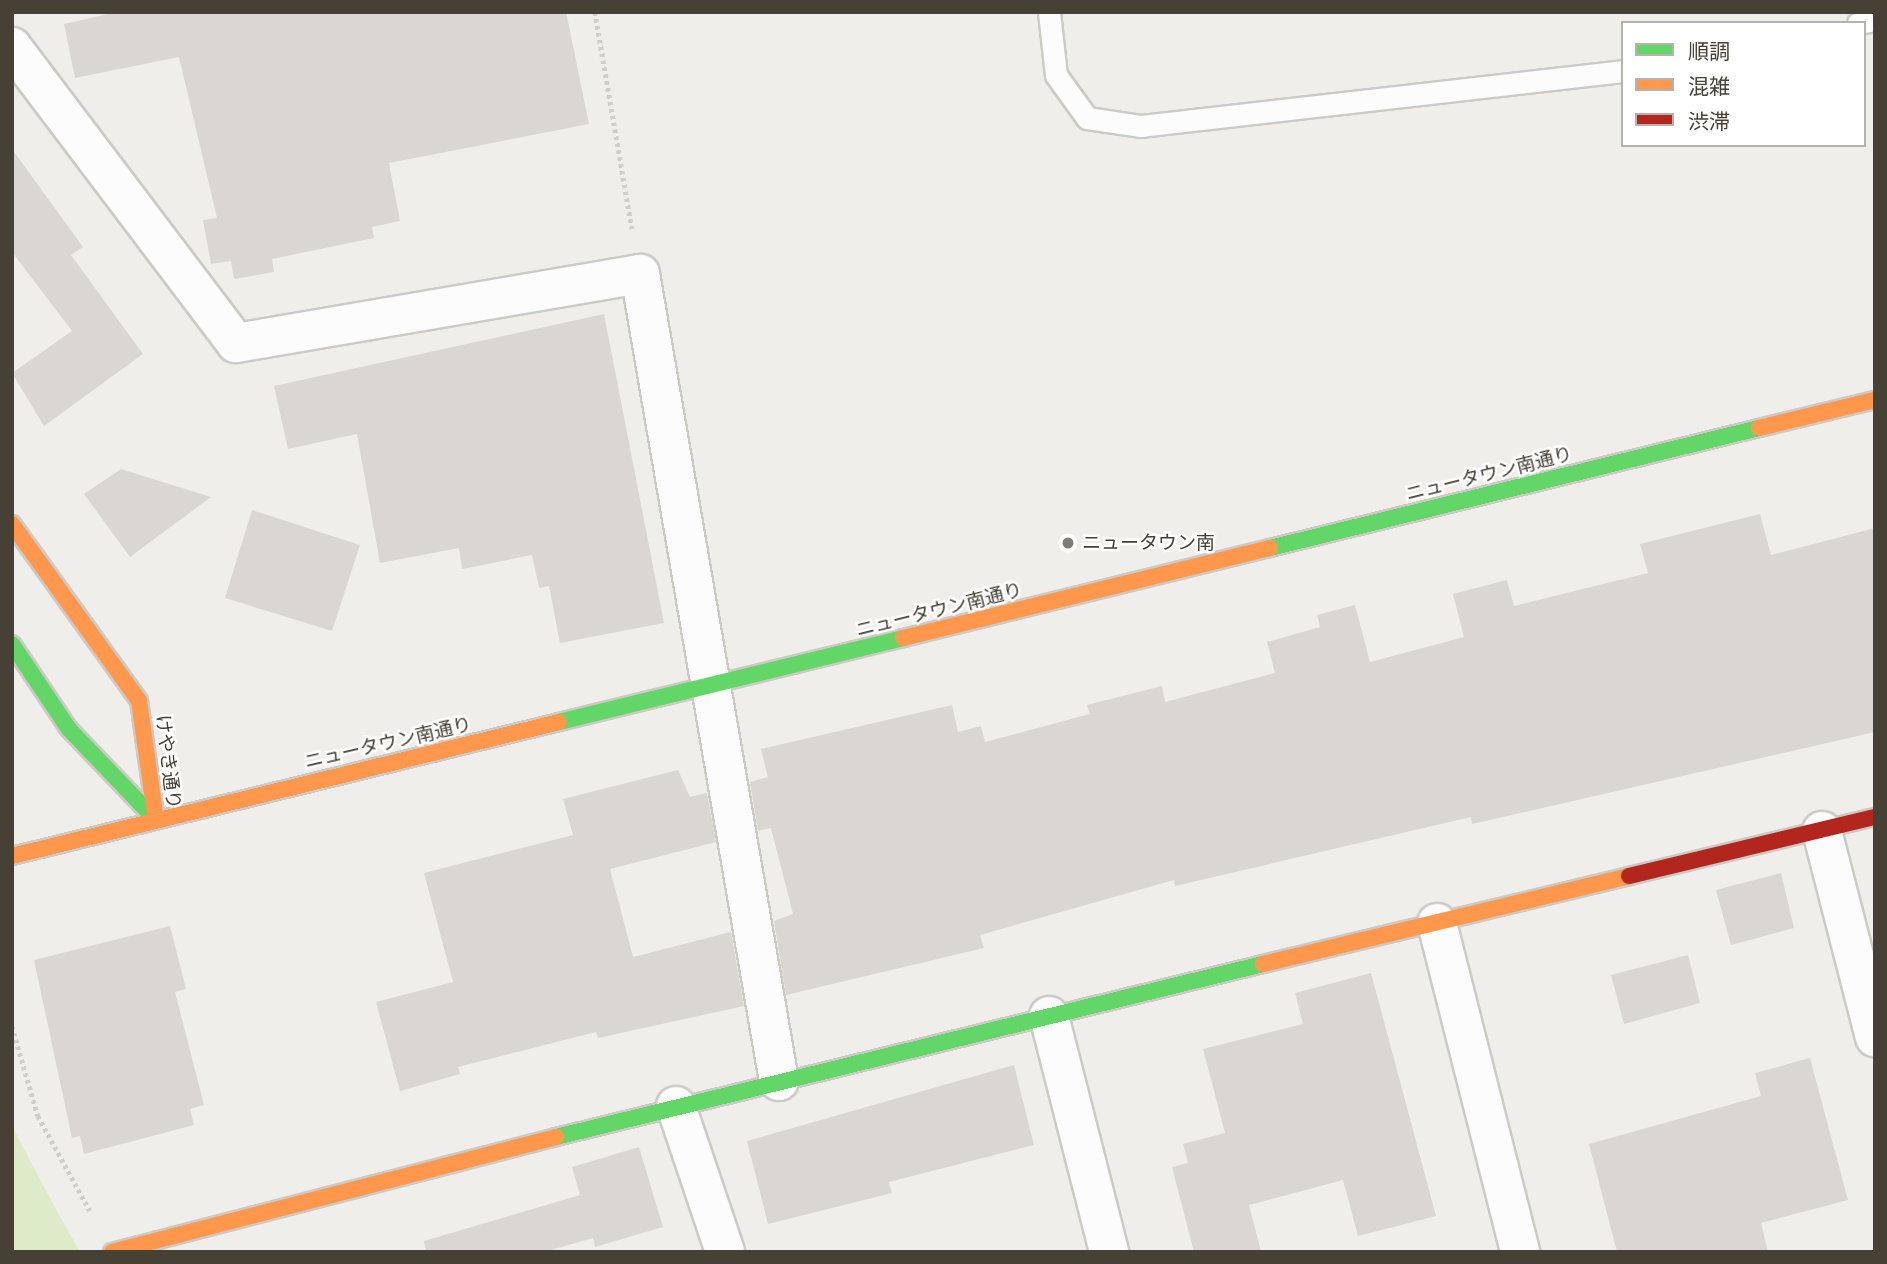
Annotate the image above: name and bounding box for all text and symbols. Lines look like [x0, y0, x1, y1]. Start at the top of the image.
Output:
legend [1621, 21, 1866, 147]
text: 順調 [1688, 39, 1730, 64]
text: 混雑 [1688, 74, 1730, 99]
text: 渋滞 [1688, 109, 1730, 134]
street label: ニュータウン南通り [1403, 442, 1575, 506]
place label: ニュータウン南 [1082, 532, 1215, 554]
marker: ニュータウン南 [1060, 535, 1076, 551]
street label: ニュータウン南通り [853, 578, 1025, 642]
street label: けやき通り [151, 713, 185, 811]
street label: ニュータウン南通り [302, 713, 474, 773]

